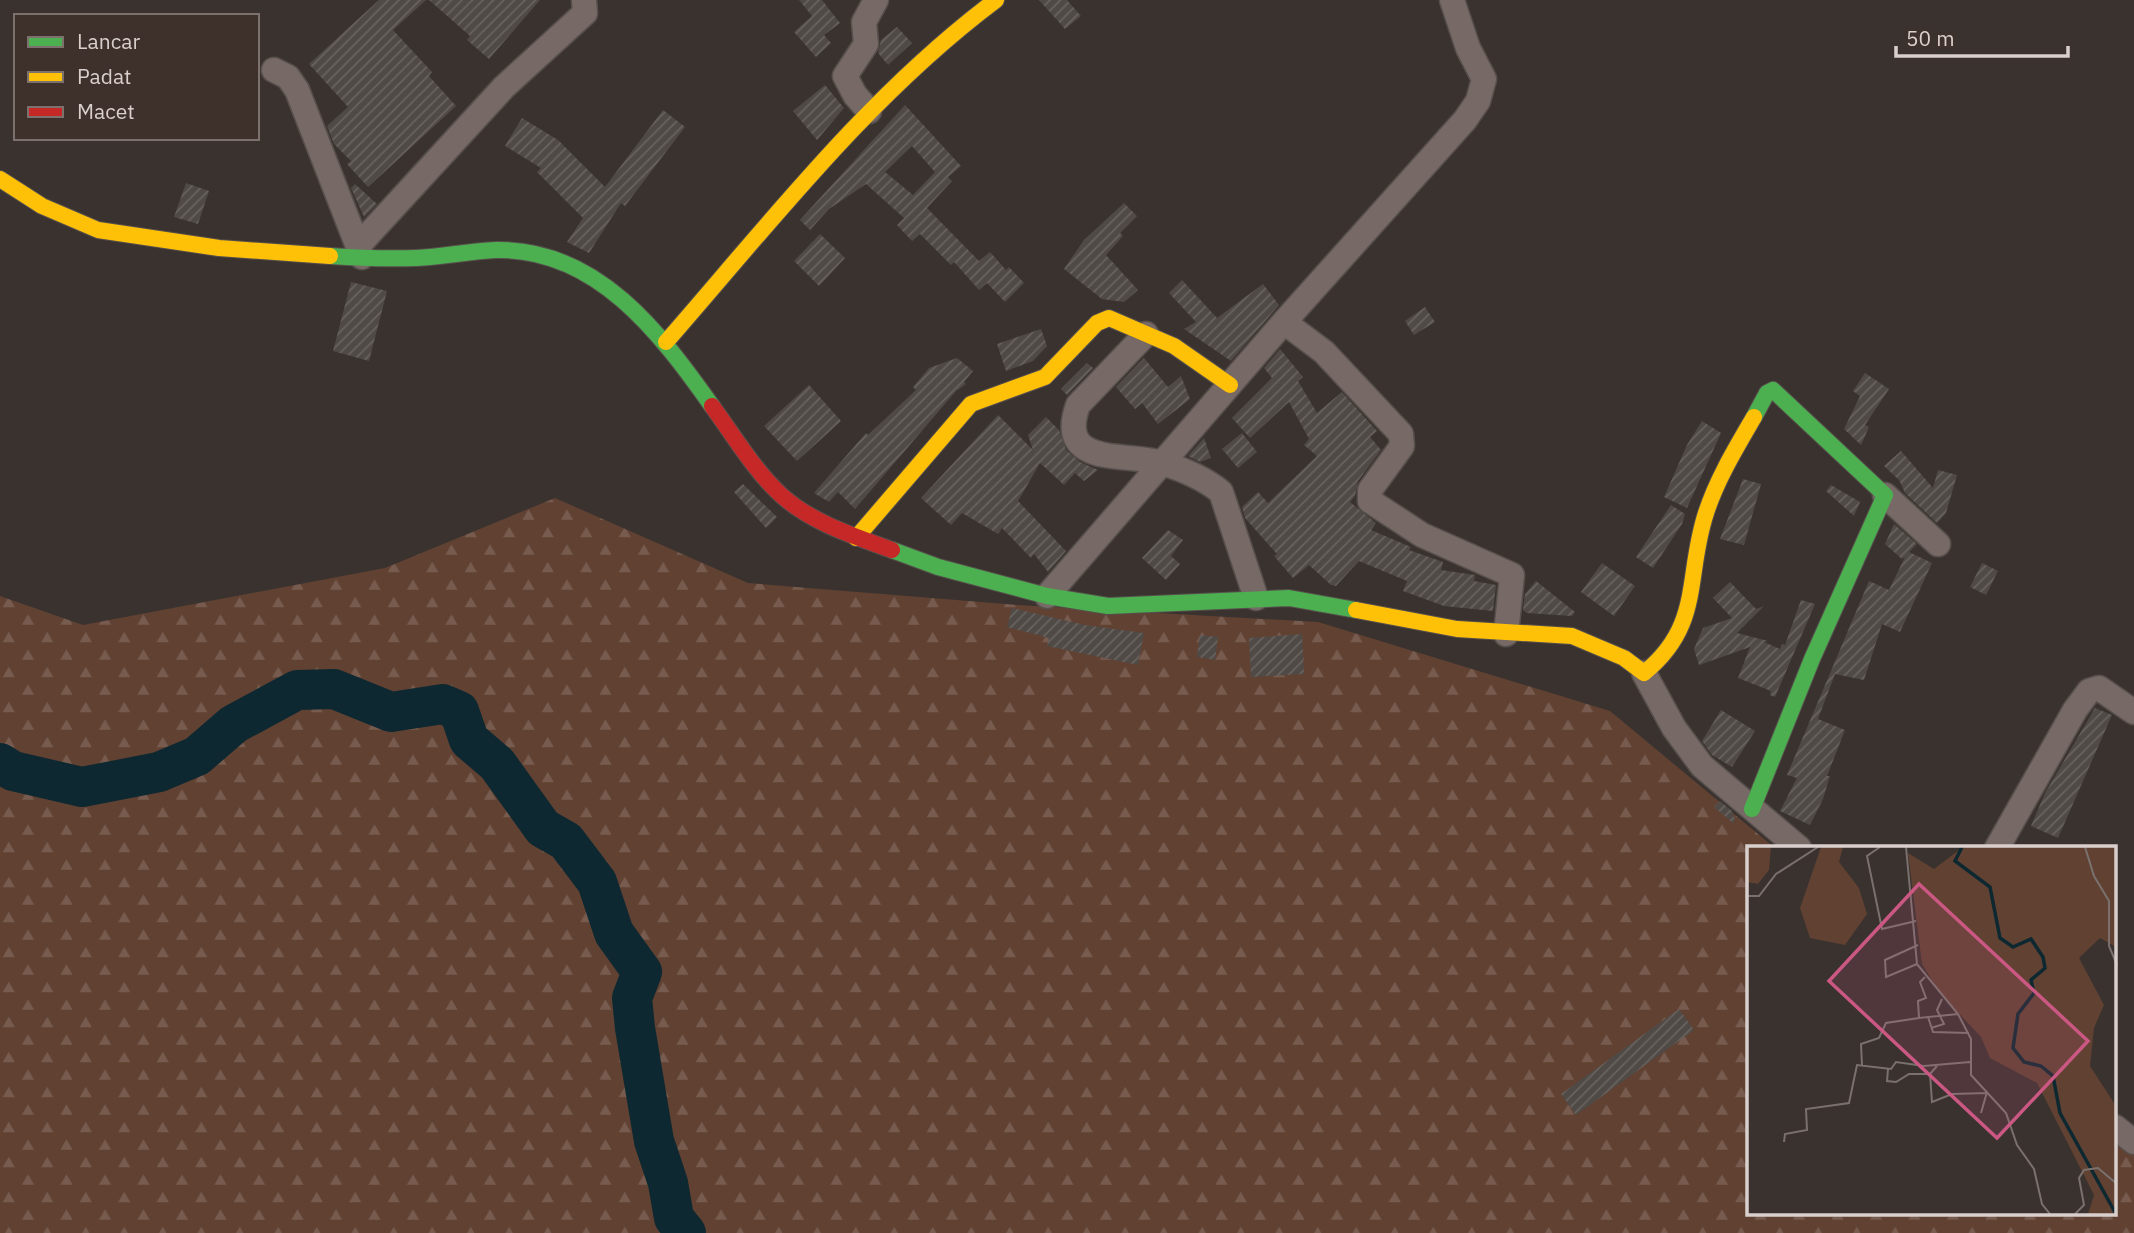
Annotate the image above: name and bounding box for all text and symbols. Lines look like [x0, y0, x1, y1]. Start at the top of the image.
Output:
legend [14, 14, 259, 140]
scale bar [1896, 14, 2068, 58]
text: 50 m [1906, 24, 1955, 52]
text: Lancar [77, 27, 140, 55]
text: Padat [77, 62, 132, 90]
text: Macet [77, 97, 135, 125]
inset map [1747, 846, 2116, 1216]

